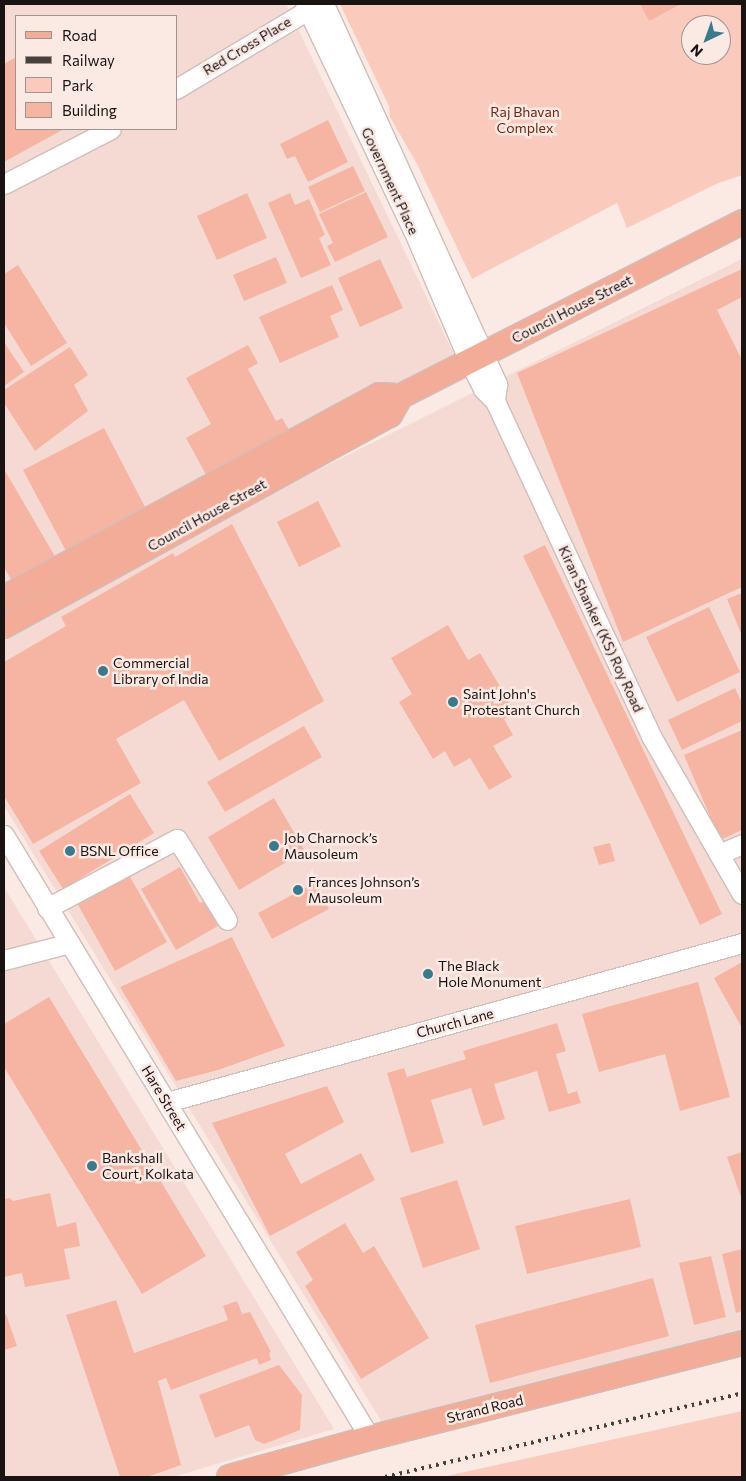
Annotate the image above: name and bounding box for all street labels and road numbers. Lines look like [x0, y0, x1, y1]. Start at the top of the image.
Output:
street label: Red Cross Place [200, 13, 294, 79]
street label: Government Place [358, 125, 422, 237]
street label: Council House Street [509, 271, 635, 347]
street label: Council House Street [145, 475, 269, 555]
street label: Kiran Shanker (KS) Roy Road [555, 543, 647, 715]
street label: Church Lane [415, 1005, 495, 1041]
street label: Hare Street [138, 1062, 190, 1134]
street label: Strand Road [445, 1391, 525, 1427]

